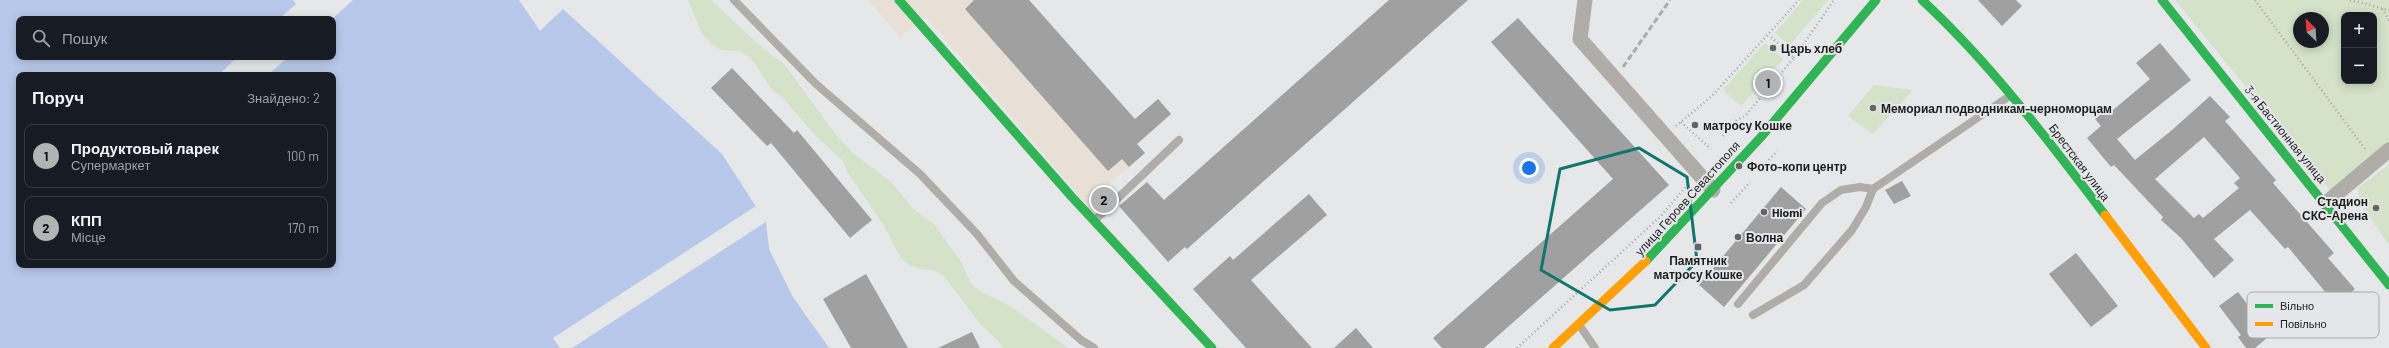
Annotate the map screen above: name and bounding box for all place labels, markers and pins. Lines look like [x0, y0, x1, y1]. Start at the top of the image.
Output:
place label: Царь хлеб [1781, 41, 1842, 56]
marker: Царь хлеб [1768, 43, 1778, 53]
pin: 1 [1755, 68, 1781, 98]
place label: Мемориал подводникам-черноморцам [1881, 101, 2112, 116]
marker: Мемориал подводникам-черноморцам [1868, 103, 1878, 113]
place label: матросу Кошке [1703, 118, 1792, 133]
marker: матросу Кошке [1690, 120, 1700, 130]
place label: Фото-копи центр [1747, 159, 1847, 174]
marker: Фото-копи центр [1734, 161, 1744, 171]
pin: 2 [1091, 185, 1117, 215]
place label: Стадион СКС-Арена [2302, 194, 2368, 223]
marker: Стадион СКС-Арена [2371, 203, 2381, 213]
place label: Hiomi [1772, 205, 1802, 219]
marker: Hiomi [1759, 207, 1769, 217]
place label: Волна [1746, 230, 1784, 244]
marker: Волна [1733, 232, 1743, 242]
marker: Памятник матросу Кошке [1693, 242, 1703, 252]
place label: Памятник матросу Кошке [1654, 253, 1743, 282]

